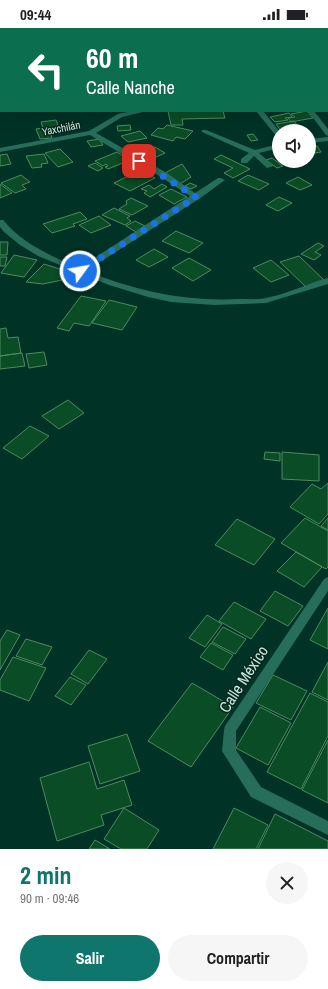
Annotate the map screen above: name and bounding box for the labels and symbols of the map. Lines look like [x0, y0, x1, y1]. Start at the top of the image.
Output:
street label: Yaxchilán [41, 117, 81, 139]
pin [122, 144, 156, 178]
position arrow [59, 250, 101, 292]
street label: Calle México [213, 641, 273, 717]

